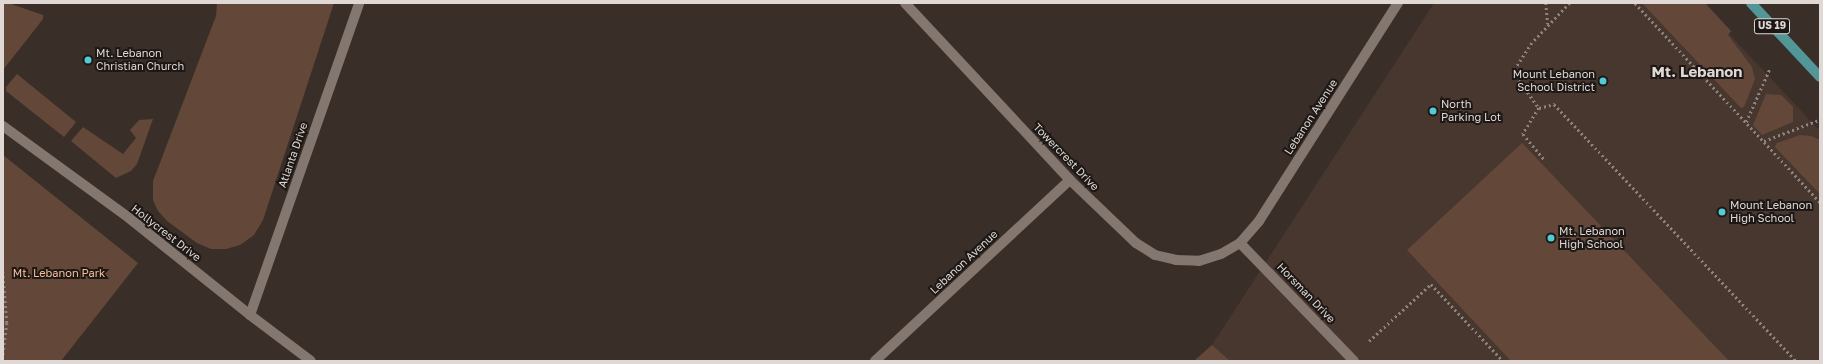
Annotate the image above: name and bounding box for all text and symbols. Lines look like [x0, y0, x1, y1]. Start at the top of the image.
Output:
road number: US 19 [1754, 18, 1790, 34]
place label: Mt. Lebanon Christian Church [96, 47, 184, 73]
marker: Mt. Lebanon Christian Church [83, 55, 93, 65]
district label: Mt. Lebanon [1652, 63, 1742, 81]
place label: Mount Lebanon School District [1513, 68, 1595, 94]
marker: Mount Lebanon School District [1598, 76, 1608, 86]
street label: Lebanon Avenue [1282, 77, 1340, 157]
place label: North Parking Lot [1441, 98, 1501, 124]
marker: North Parking Lot [1428, 106, 1438, 116]
street label: Atlanta Drive [276, 121, 310, 189]
street label: Towercrest Drive [1031, 121, 1101, 193]
place label: Mount Lebanon High School [1730, 199, 1812, 225]
street label: Hollycrest Drive [129, 202, 203, 264]
marker: Mount Lebanon High School [1717, 207, 1727, 217]
place label: Mt. Lebanon High School [1559, 225, 1625, 251]
street label: Lebanon Avenue [928, 227, 1000, 297]
marker: Mt. Lebanon High School [1546, 233, 1556, 243]
street label: Horsman Drive [1274, 260, 1338, 326]
park label: Mt. Lebanon Park [13, 266, 105, 280]

